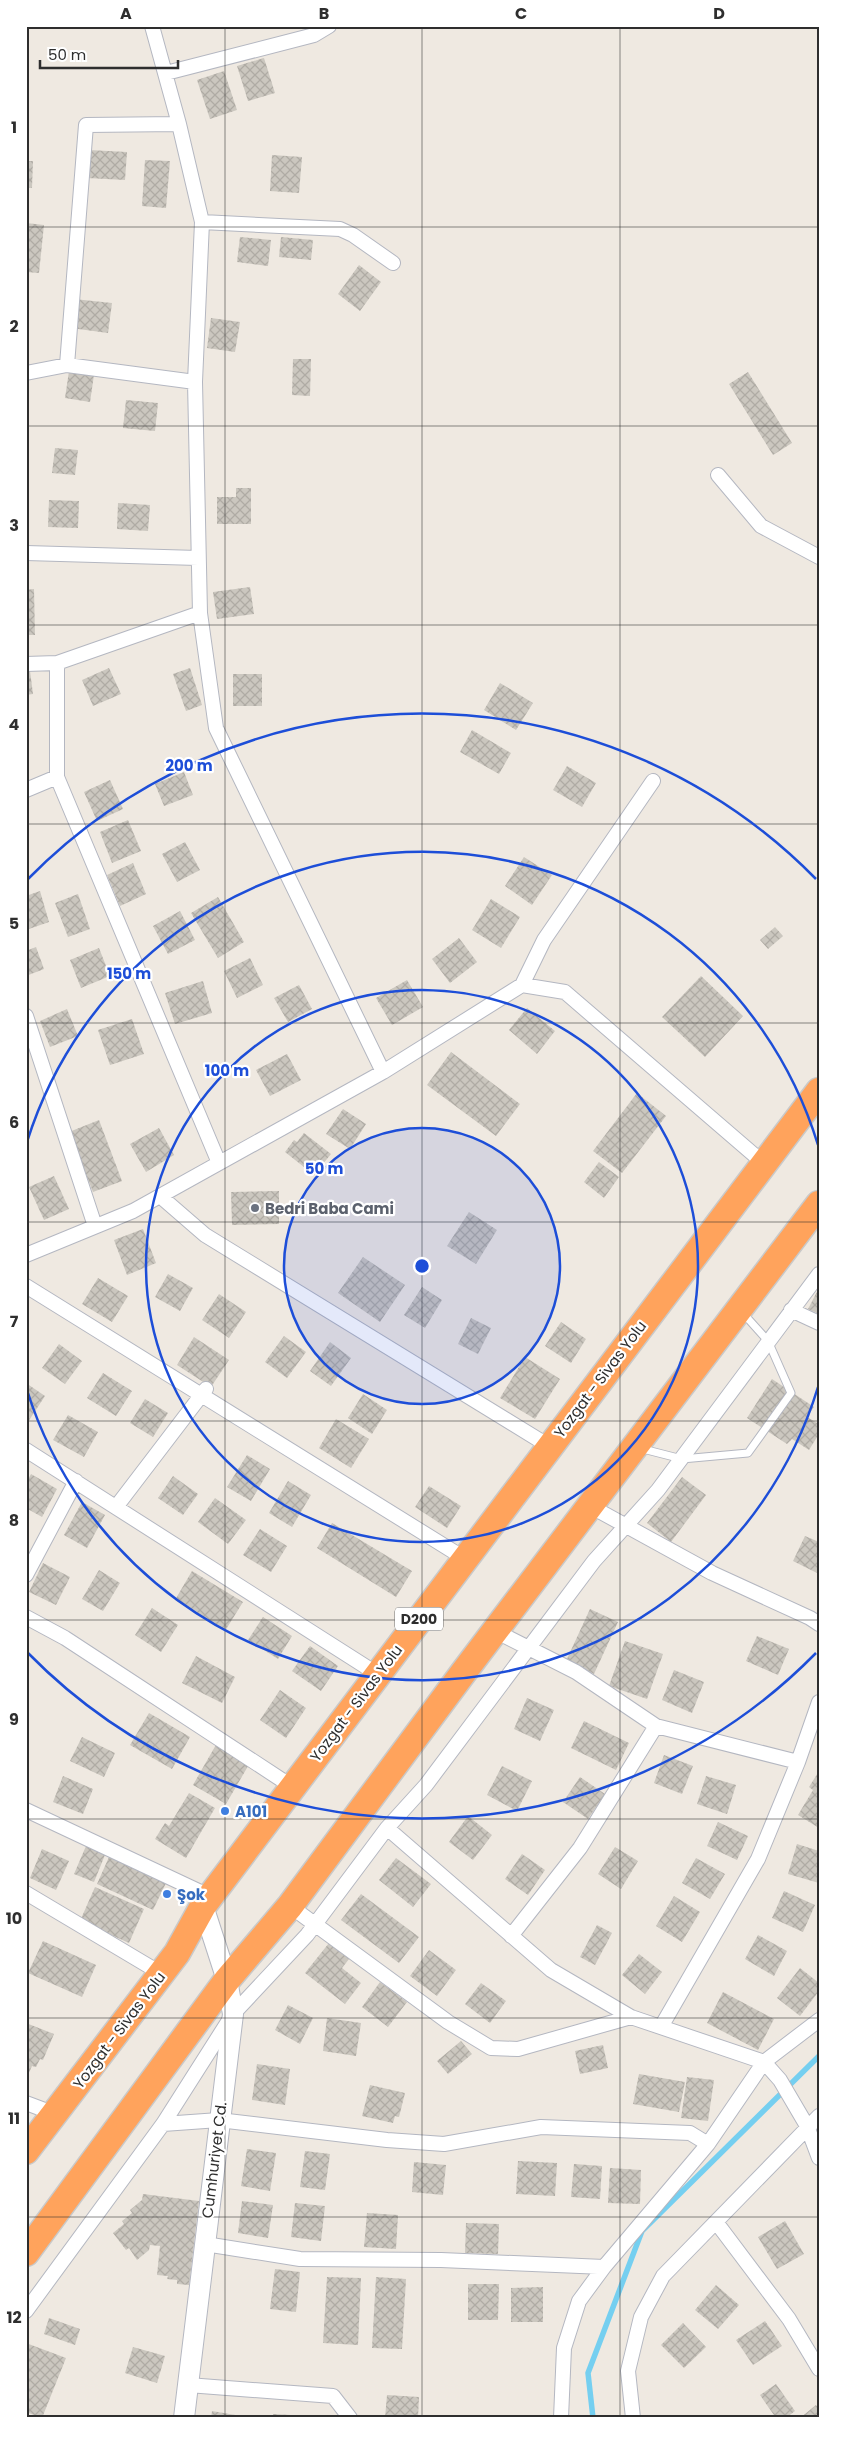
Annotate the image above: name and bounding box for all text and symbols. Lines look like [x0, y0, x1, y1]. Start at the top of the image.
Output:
text: A [120, 2, 132, 25]
text: B [319, 2, 329, 25]
text: C [515, 2, 527, 25]
text: D [713, 2, 725, 25]
scale bar [40, 38, 178, 70]
text: 50 m [48, 44, 86, 65]
text: 1 [11, 116, 17, 139]
text: 2 [9, 315, 19, 338]
text: 3 [9, 514, 19, 537]
text: 4 [9, 713, 20, 736]
text: 200 m [165, 755, 213, 776]
text: 5 [9, 912, 19, 935]
text: 150 m [107, 963, 151, 984]
text: 100 m [205, 1060, 249, 1081]
text: 6 [9, 1111, 19, 1134]
text: 50 m [305, 1158, 343, 1179]
place label: Bedri Baba Cami [265, 1198, 394, 1219]
marker: Bedri Baba Cami [249, 1202, 261, 1214]
centre of rings [413, 1257, 431, 1275]
text: 7 [10, 1310, 19, 1333]
street label: Yozgat - Sivas Yolu [549, 1316, 651, 1442]
text: 8 [9, 1509, 19, 1532]
road number: D200 [395, 1608, 443, 1630]
street label: Yozgat - Sivas Yolu [305, 1640, 407, 1766]
text: 9 [9, 1708, 19, 1731]
place label: A101 [235, 1801, 267, 1822]
marker: A101 [219, 1805, 231, 1817]
place label: Şok [177, 1884, 206, 1905]
marker: Şok [161, 1888, 173, 1900]
text: 10 [6, 1907, 22, 1930]
street label: Yozgat - Sivas Yolu [68, 1967, 170, 2093]
street label: Cumhuriyet Cd. [196, 2101, 232, 2219]
text: 11 [8, 2107, 20, 2130]
text: 12 [6, 2306, 22, 2329]

